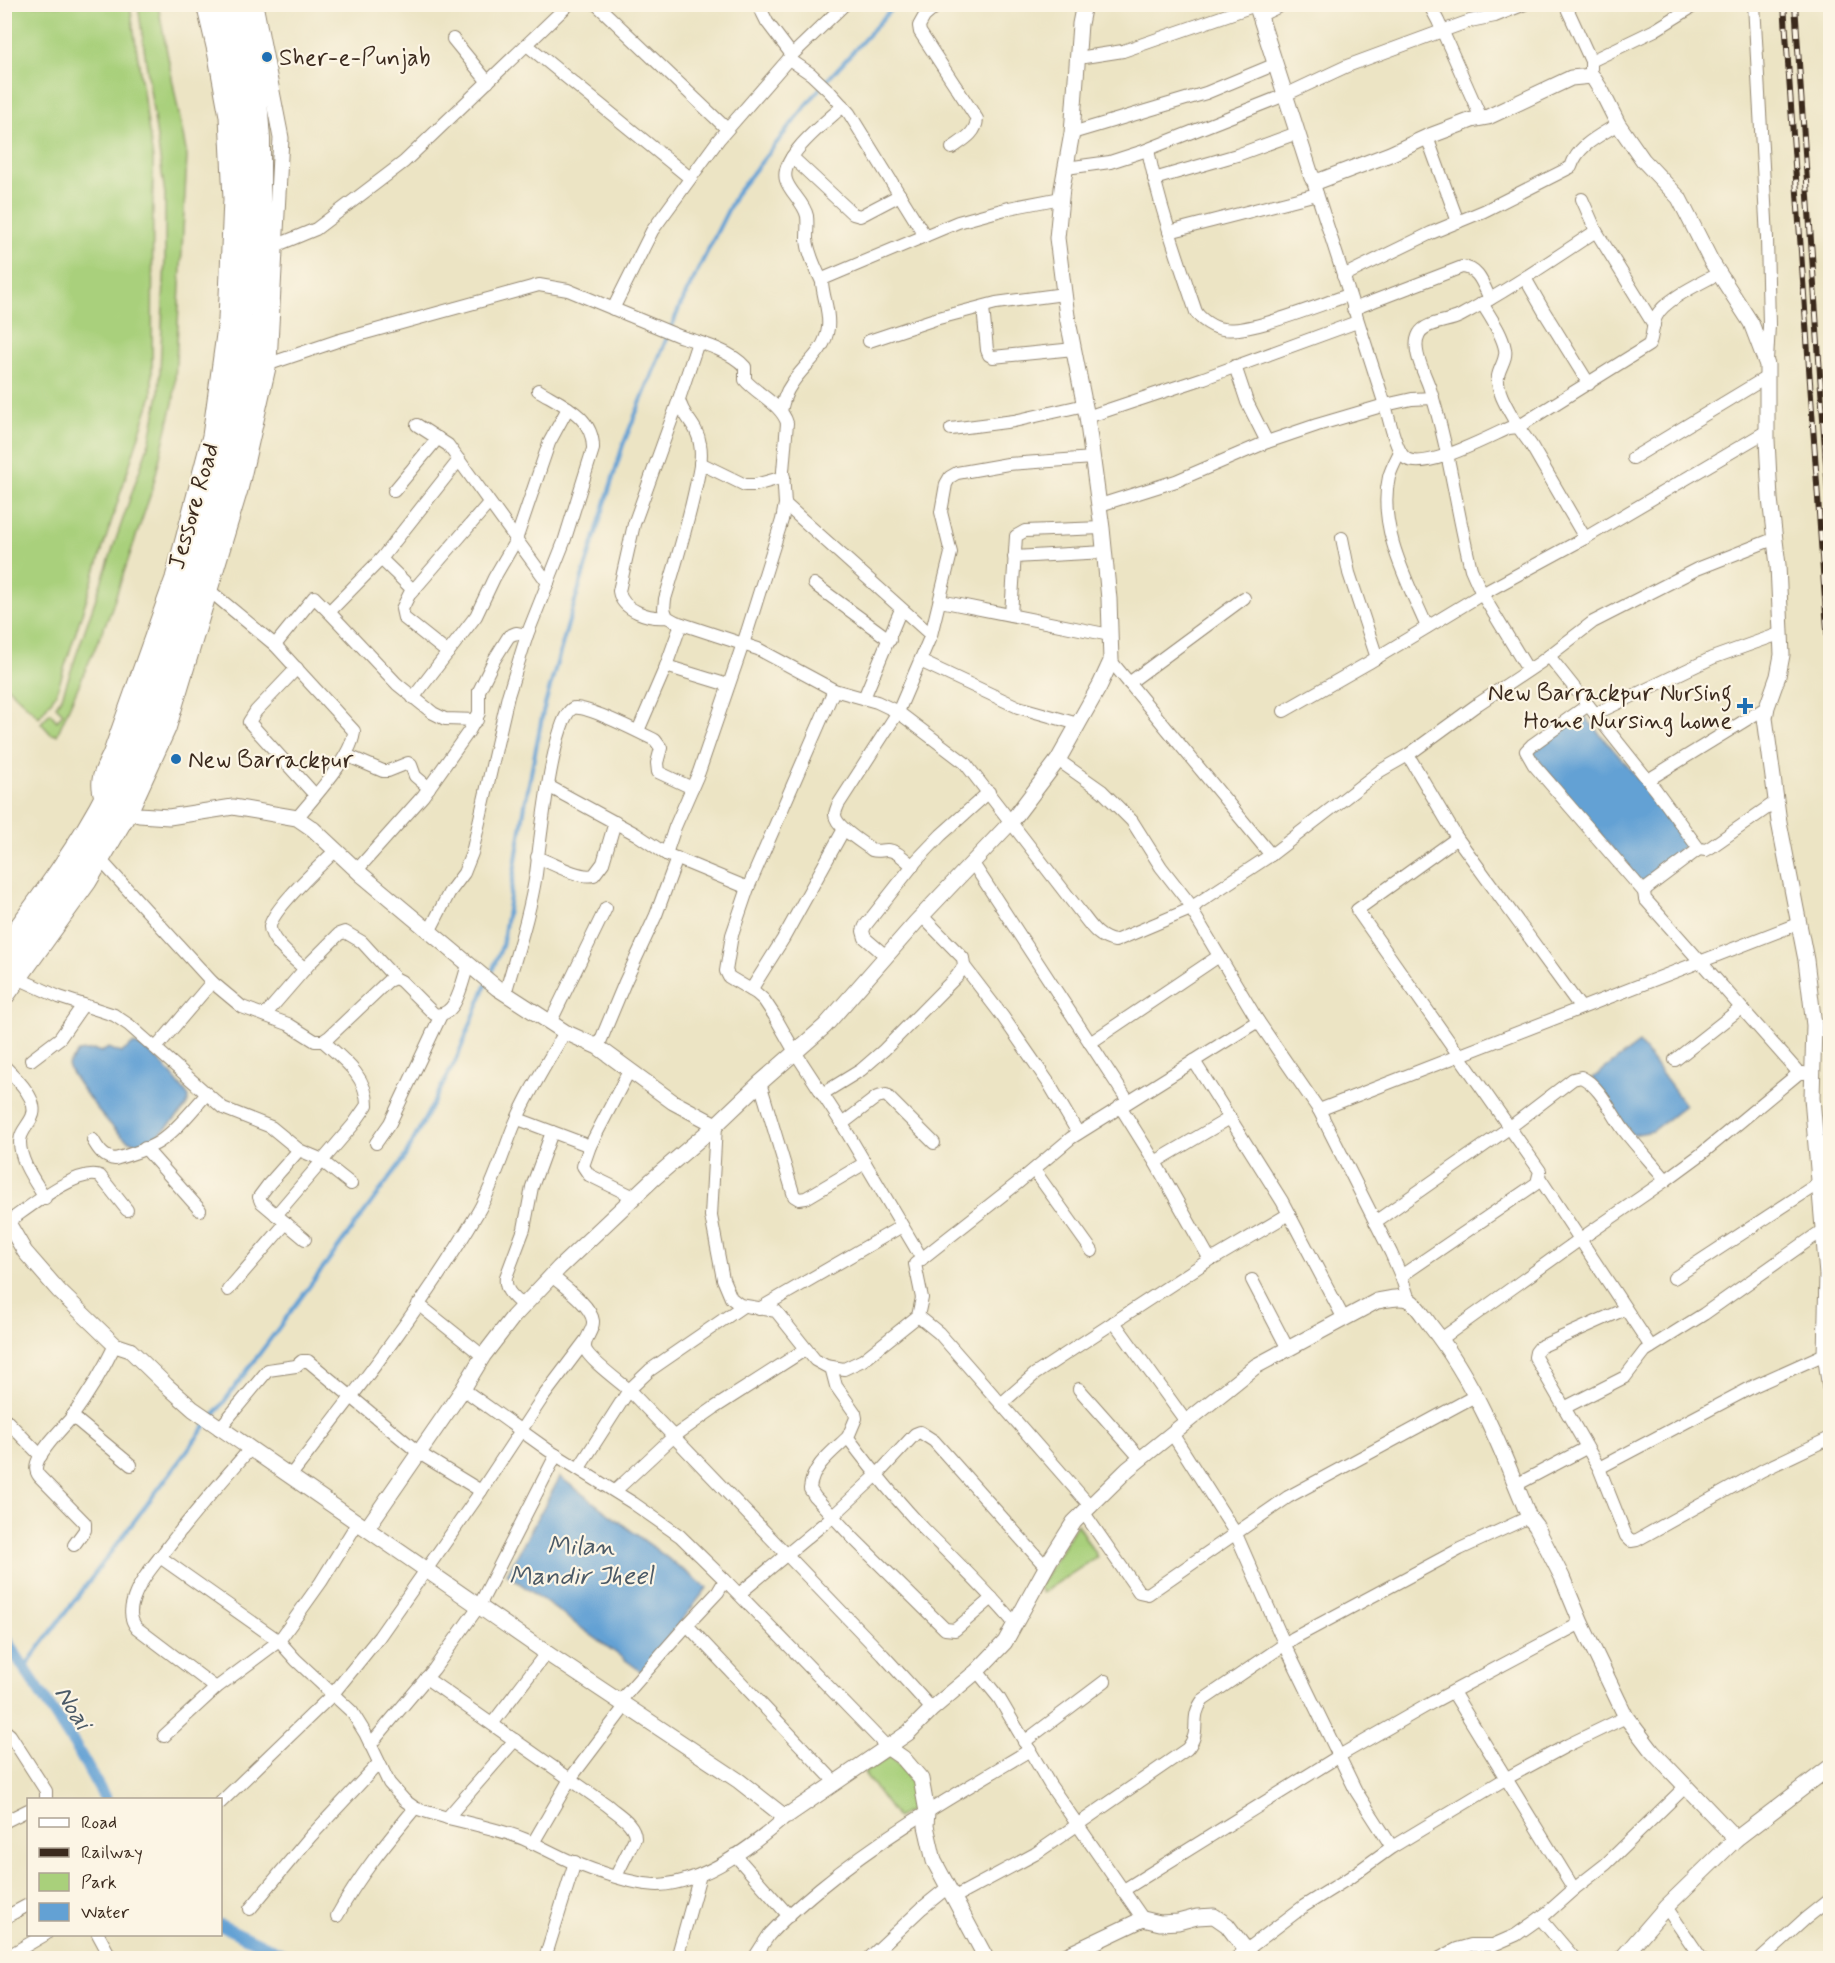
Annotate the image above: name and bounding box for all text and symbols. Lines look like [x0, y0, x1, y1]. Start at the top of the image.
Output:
place label: Sher-e-Punjab [279, 43, 431, 74]
marker: Sher-e-Punjab [260, 50, 274, 64]
street label: Jessore Road [162, 440, 227, 573]
place label: New Barrackpur Nursing Home Nursing home [1488, 678, 1732, 737]
marker: New Barrackpur Nursing Home Nursing home [1736, 697, 1754, 715]
place label: New Barrackpur [188, 745, 354, 776]
marker: New Barrackpur [169, 752, 183, 766]
water label: Milan Mandir Jheel [509, 1530, 655, 1594]
water label: Noai [46, 1679, 101, 1739]
legend [27, 1798, 222, 1936]
text: Road [81, 1811, 117, 1835]
text: Railway [81, 1841, 143, 1865]
text: Park [81, 1871, 117, 1895]
text: Water [81, 1901, 130, 1925]

